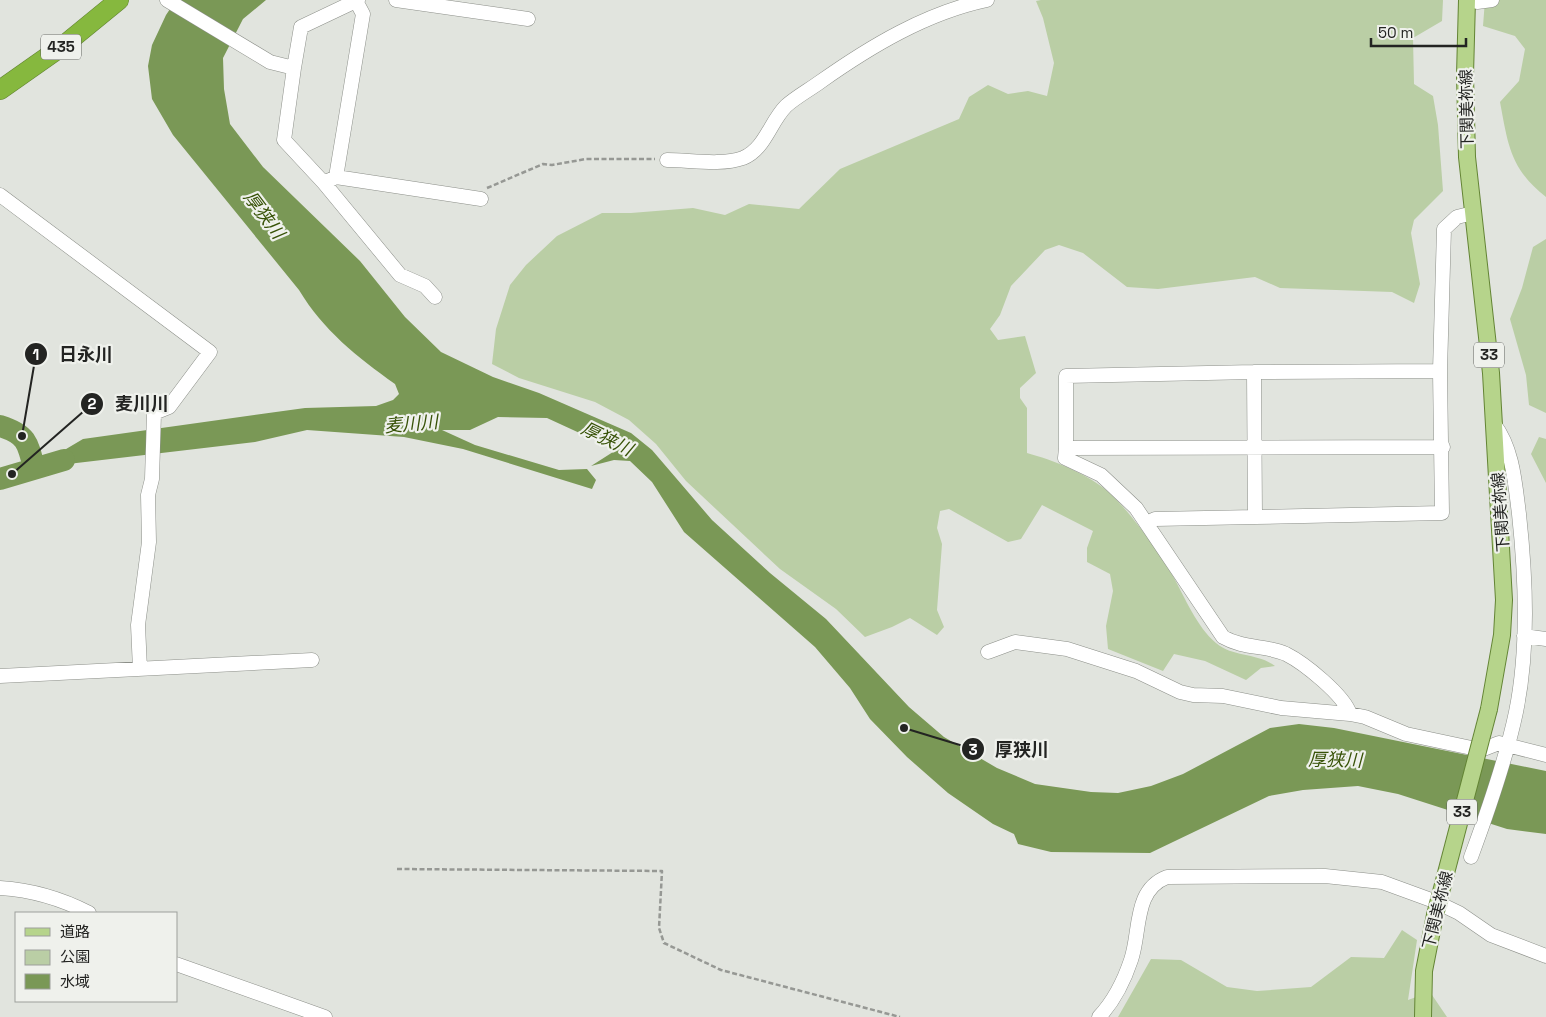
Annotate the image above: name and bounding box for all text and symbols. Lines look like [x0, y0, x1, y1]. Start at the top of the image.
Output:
scale bar [1371, 15, 1466, 47]
text: 50 m [1378, 23, 1413, 42]
road number: 435 [41, 34, 81, 60]
street label: 下関美祢線 [1455, 69, 1478, 149]
water label: 厚狭川 [239, 186, 291, 245]
callout: 日永川 [24, 338, 123, 371]
road number: 33 [1474, 342, 1504, 368]
text: 日永川 [59, 343, 113, 366]
text: 1 [33, 345, 39, 364]
callout: 麦川川 [80, 387, 179, 420]
text: 麦川川 [115, 392, 169, 415]
text: 2 [88, 394, 97, 413]
water label: 麦川川 [383, 410, 441, 437]
water label: 厚狭川 [578, 416, 638, 462]
street label: 下関美祢線 [1487, 471, 1514, 553]
callout: 厚狭川 [960, 733, 1059, 766]
text: 厚狭川 [995, 738, 1049, 761]
text: 3 [968, 740, 978, 759]
water label: 厚狭川 [1308, 748, 1364, 772]
road number: 33 [1447, 800, 1477, 824]
street label: 下関美祢線 [1418, 869, 1457, 951]
legend [15, 912, 178, 1002]
text: 道路 [60, 922, 90, 941]
text: 公園 [60, 947, 90, 966]
text: 水域 [60, 972, 90, 991]

